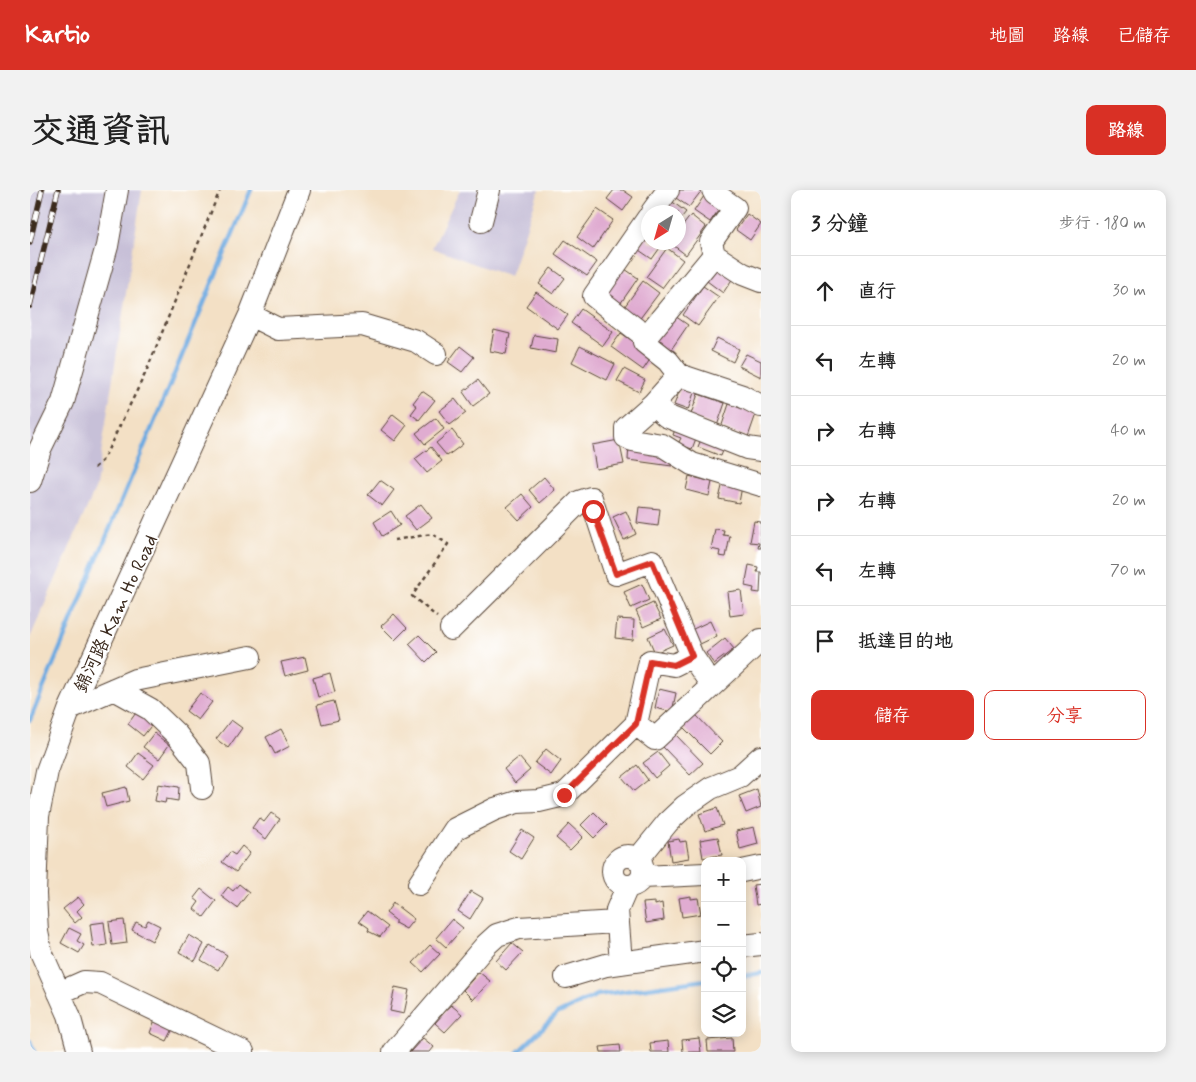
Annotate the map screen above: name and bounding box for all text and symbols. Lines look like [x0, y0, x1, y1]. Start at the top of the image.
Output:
text: Kartio [25, 20, 90, 51]
text: 地圖 [989, 24, 1025, 48]
text: 路線 [1053, 24, 1089, 48]
text: 已儲存 [1117, 24, 1171, 48]
button: 路線 [1086, 105, 1166, 155]
text: 交通資訊 [30, 109, 170, 155]
north arrow [641, 205, 686, 250]
text: 3 分鐘 [811, 210, 868, 238]
text: 步行 · 180 m [1059, 213, 1146, 234]
icon: ahead [811, 277, 839, 305]
text: 直行 [858, 279, 896, 304]
text: 30 m [1113, 280, 1146, 301]
icon: left [811, 347, 839, 375]
text: 左轉 [858, 349, 896, 374]
text: 20 m [1112, 350, 1146, 371]
icon: right [811, 417, 839, 445]
text: 右轉 [858, 419, 896, 444]
text: 40 m [1110, 420, 1146, 441]
icon: right [811, 487, 839, 515]
text: 右轉 [858, 489, 896, 514]
text: 20 m [1112, 490, 1146, 511]
route start [582, 500, 605, 523]
street label: 錦河路 Kam Ho Road [69, 531, 164, 697]
icon: left [811, 557, 839, 585]
text: 左轉 [858, 559, 896, 584]
text: 70 m [1110, 560, 1146, 581]
icon: arrive [811, 627, 839, 655]
text: 抵達目的地 [858, 629, 953, 654]
button: 儲存 [811, 690, 974, 740]
button: 分享 [984, 690, 1146, 740]
route end [553, 784, 576, 807]
map controls [701, 857, 746, 1037]
button: + [701, 857, 746, 902]
button: − [701, 902, 746, 947]
button: locate [701, 947, 746, 992]
button: layers [701, 992, 746, 1037]

